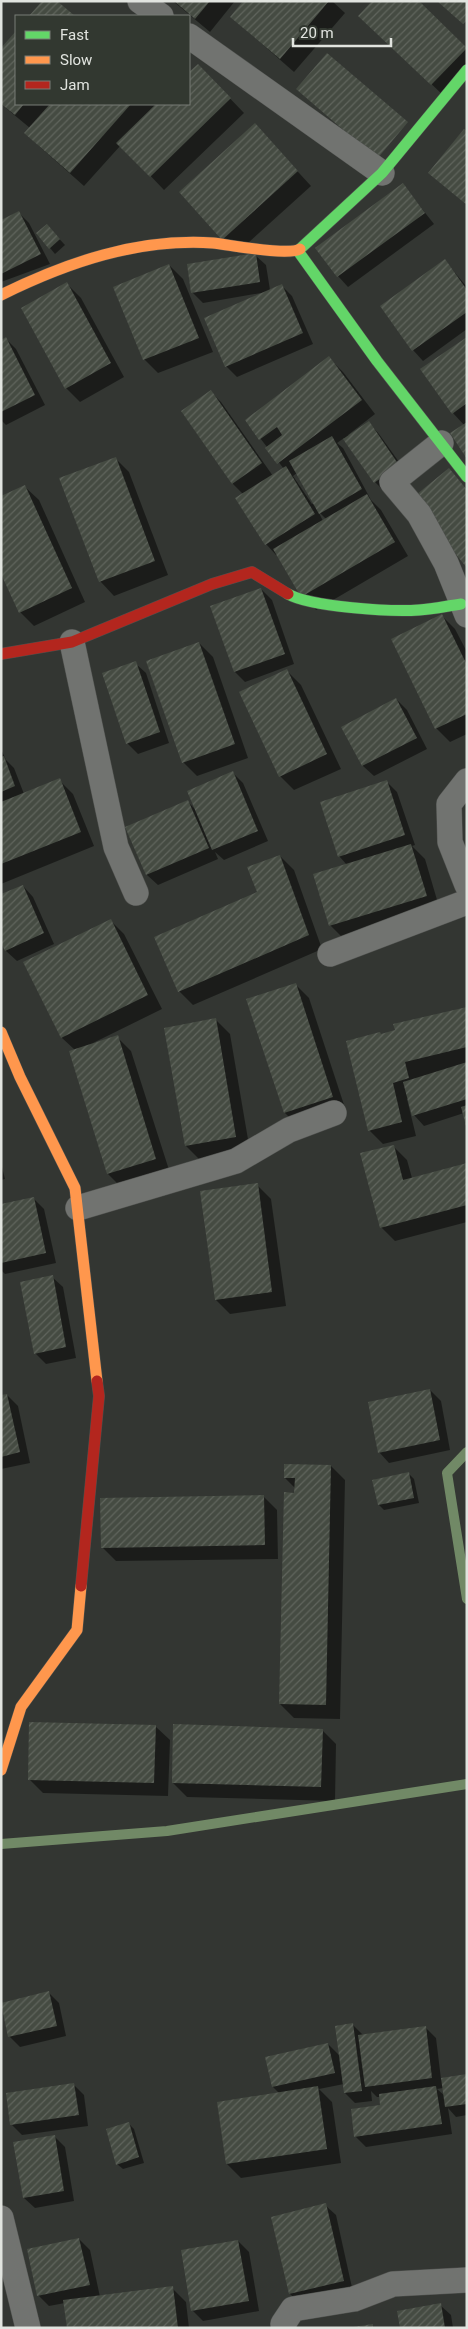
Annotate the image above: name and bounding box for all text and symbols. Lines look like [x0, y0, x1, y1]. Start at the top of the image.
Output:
legend [15, 15, 190, 105]
scale bar [293, 15, 390, 47]
text: 20 m [300, 24, 334, 42]
text: Fast [60, 26, 89, 44]
text: Slow [60, 51, 92, 69]
text: Jam [60, 76, 90, 94]

